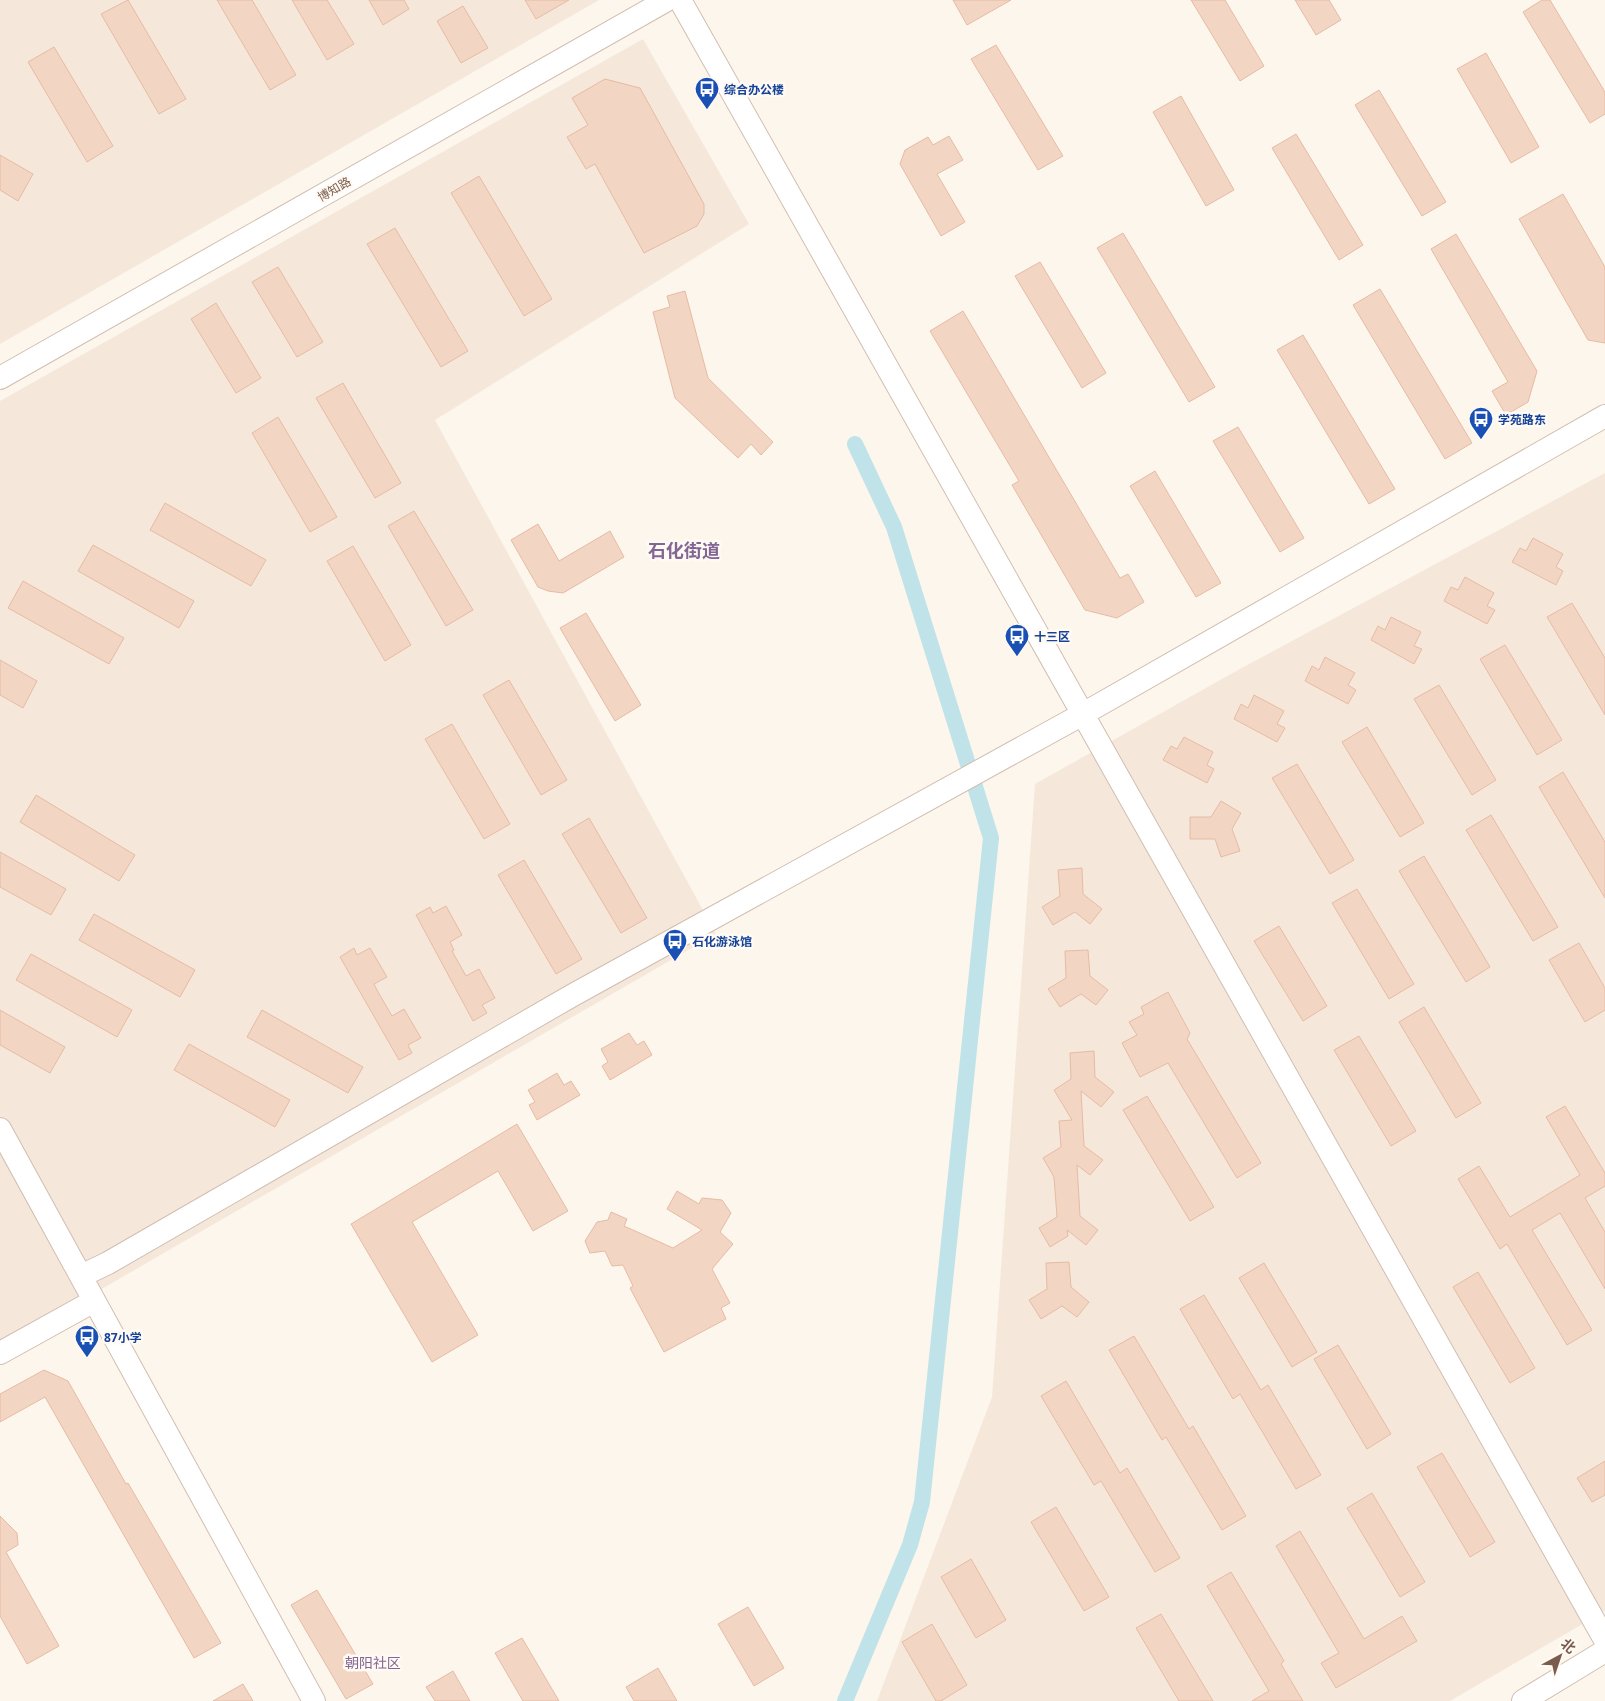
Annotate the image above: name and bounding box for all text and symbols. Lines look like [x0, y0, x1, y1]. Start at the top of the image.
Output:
bus stop icon: 综合办公楼 [694, 76, 720, 110]
place label: 综合办公楼 [724, 81, 784, 98]
street label: 博知路 [314, 173, 354, 205]
bus stop icon: 学苑路东 [1468, 406, 1494, 440]
place label: 学苑路东 [1498, 411, 1546, 428]
district label: 石化街道 [648, 538, 720, 562]
bus stop icon: 十三区 [1004, 623, 1030, 657]
place label: 十三区 [1034, 628, 1070, 645]
bus stop icon: 石化游泳馆 [662, 928, 688, 962]
place label: 石化游泳馆 [692, 933, 752, 950]
bus stop icon: 87小学 [74, 1324, 100, 1358]
place label: 87小学 [104, 1329, 142, 1346]
north arrow [1535, 1631, 1585, 1681]
text: 北 [1557, 1634, 1580, 1657]
district label: 朝阳社区 [345, 1653, 401, 1672]

